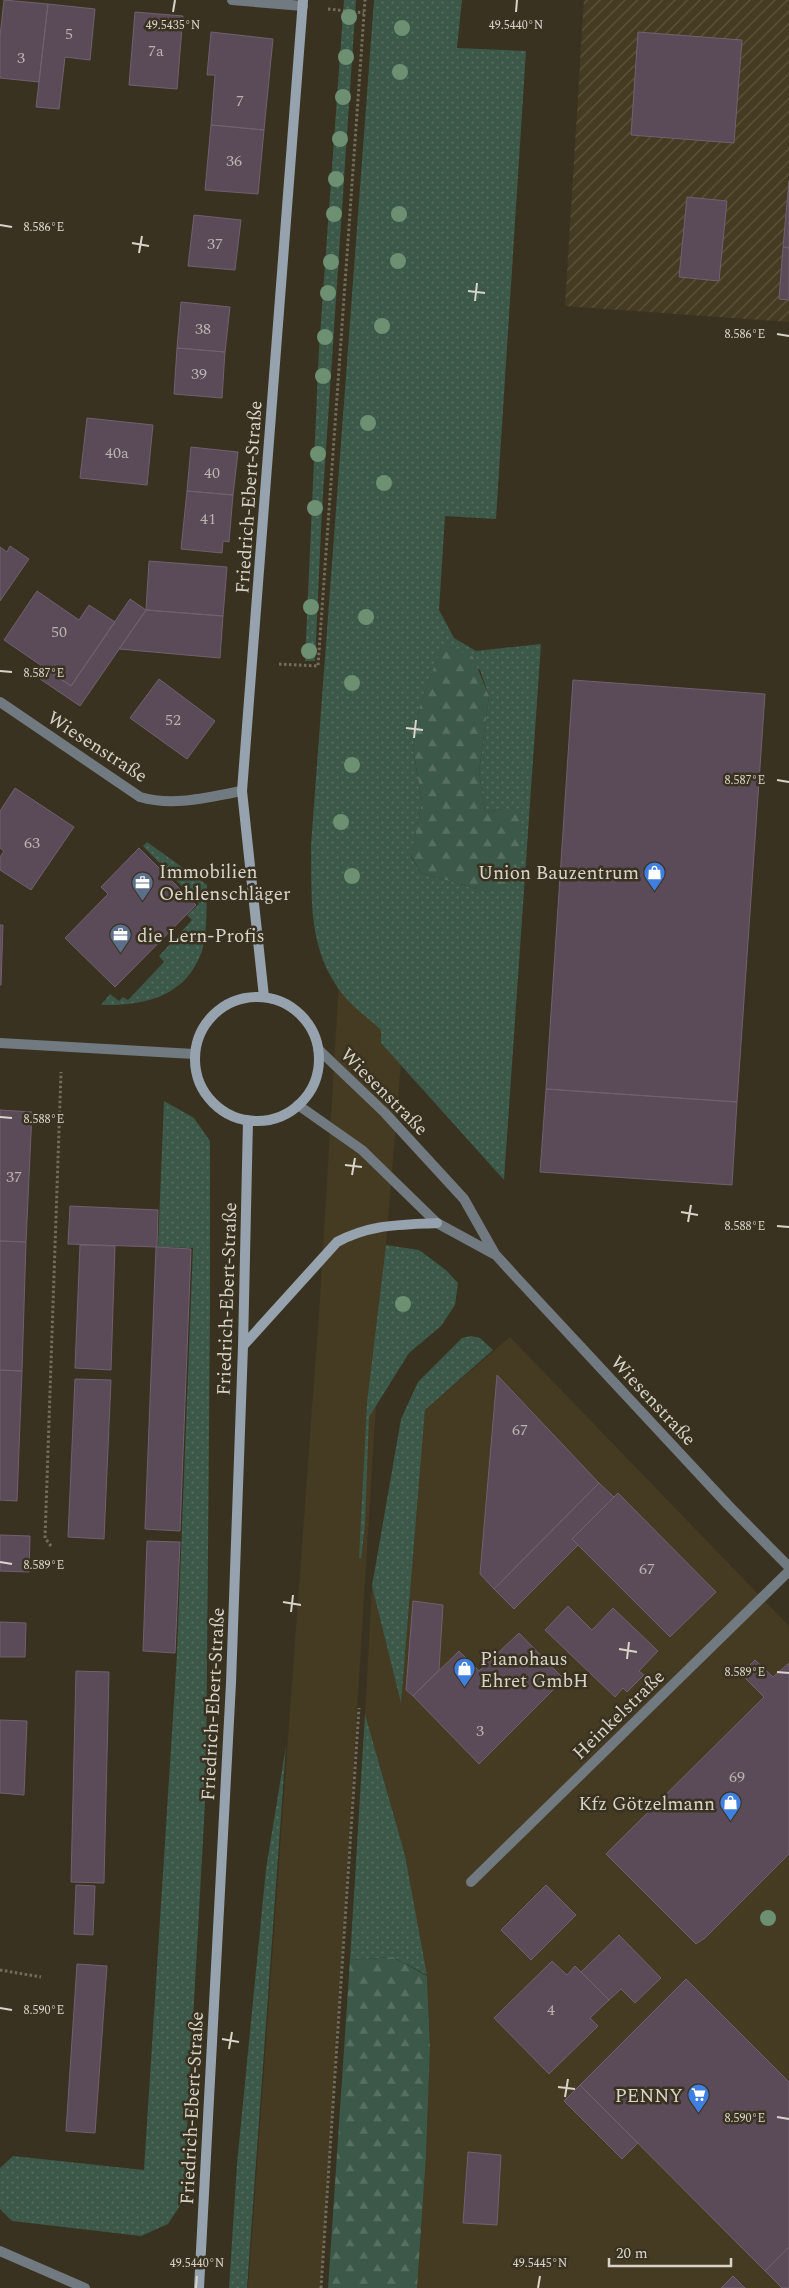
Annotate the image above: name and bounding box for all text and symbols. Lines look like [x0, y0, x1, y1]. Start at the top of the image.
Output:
text: 49.5435°N [146, 16, 200, 35]
text: 49.5440°N [489, 16, 543, 35]
house number: 5 [65, 22, 73, 46]
house number: 7a [148, 39, 164, 63]
house number: 3 [17, 46, 25, 70]
house number: 7 [236, 89, 244, 113]
house number: 36 [226, 149, 242, 173]
text: 8.586°E [24, 218, 64, 237]
house number: 37 [207, 232, 223, 256]
house number: 38 [195, 317, 211, 341]
text: 8.586°E [725, 325, 765, 344]
house number: 39 [191, 362, 207, 386]
street label: Friedrich-Ebert-Straße [228, 400, 271, 595]
house number: 40a [105, 441, 129, 465]
house number: 40 [204, 461, 220, 485]
house number: 41 [200, 507, 216, 531]
house number: 50 [51, 620, 67, 644]
text: 8.587°E [24, 664, 64, 683]
street label: Wiesenstraße [41, 704, 153, 791]
house number: 52 [165, 708, 181, 732]
text: 8.587°E [725, 771, 765, 790]
house number: 63 [24, 831, 40, 855]
place label: Immobilien Oehlenschläger [159, 858, 291, 909]
place label: Union Bauzentrum [478, 859, 639, 888]
shop icon: Union Bauzentrum [643, 860, 667, 891]
office icon: Immobilien Oehlenschläger [131, 870, 155, 901]
place label: die Lern-Profis [137, 922, 265, 951]
office icon: die Lern-Profis [109, 923, 133, 954]
street label: Wiesenstraße [333, 1041, 435, 1143]
text: 8.588°E [24, 1110, 64, 1129]
house number: 37 [6, 1165, 22, 1189]
street label: Friedrich-Ebert-Straße [210, 1202, 245, 1396]
text: 8.588°E [725, 1217, 765, 1236]
street label: Wiesenstraße [603, 1349, 703, 1453]
house number: 67 [512, 1418, 528, 1442]
text: 8.589°E [24, 1556, 64, 1575]
house number: 67 [639, 1557, 655, 1581]
street label: Friedrich-Ebert-Straße [194, 1607, 233, 1801]
place label: Pianohaus Ehret GmbH [480, 1645, 588, 1696]
shop icon: Pianohaus Ehret GmbH [452, 1657, 476, 1688]
street label: Heinkelstraße [566, 1663, 672, 1767]
text: 8.589°E [725, 1663, 765, 1682]
house number: 3 [476, 1719, 484, 1743]
house number: 69 [729, 1765, 745, 1789]
place label: Kfz Götzelmann [579, 1790, 715, 1819]
shop icon: Kfz Götzelmann [719, 1791, 743, 1822]
house number: 4 [547, 1998, 555, 2022]
text: 8.590°E [24, 2001, 64, 2020]
street label: Friedrich-Ebert-Straße [173, 2011, 212, 2205]
place label: PENNY [615, 2082, 683, 2111]
supermarket icon: PENNY [687, 2083, 711, 2114]
text: 8.590°E [725, 2109, 765, 2128]
scale bar [609, 2236, 732, 2268]
text: 20 m [616, 2242, 648, 2265]
text: 49.5440°N [170, 2254, 224, 2273]
text: 49.5445°N [513, 2254, 567, 2273]

